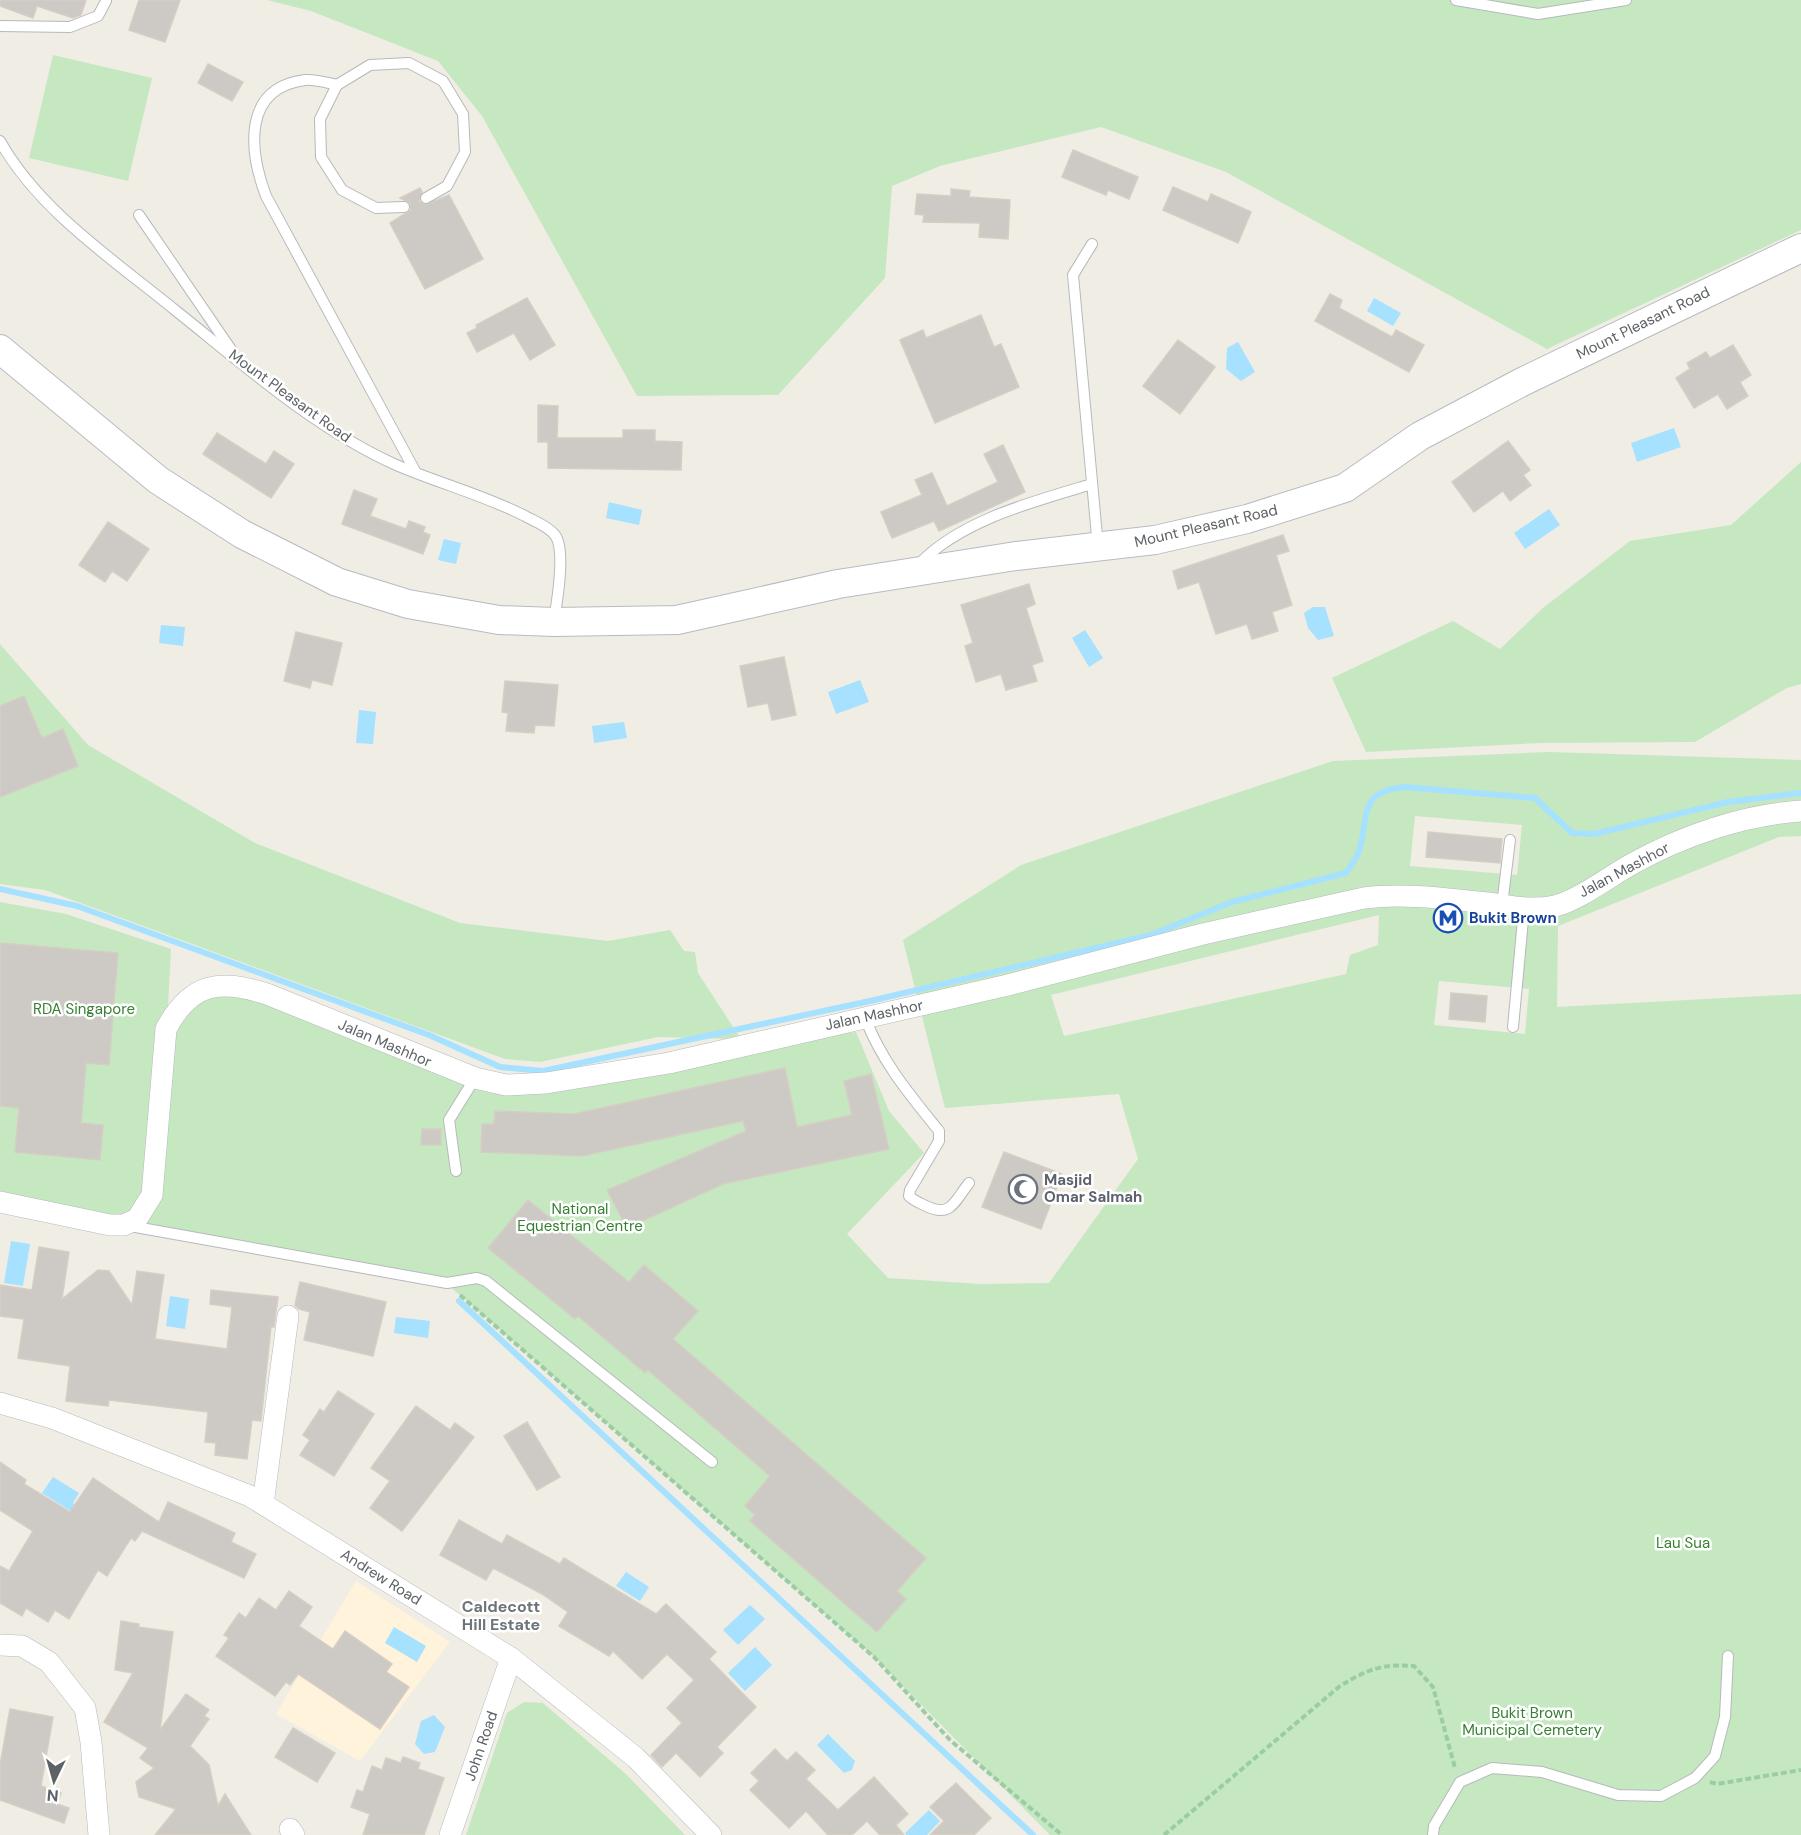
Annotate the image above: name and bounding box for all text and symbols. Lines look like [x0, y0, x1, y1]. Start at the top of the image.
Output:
street label: Mount Pleasant Road [1573, 282, 1713, 364]
street label: Mount Pleasant Road [225, 345, 355, 447]
street label: Mount Pleasant Road [1132, 500, 1280, 552]
street label: Jalan Mashhor [1575, 838, 1673, 902]
metro station icon: Bukit Brown [1432, 902, 1464, 934]
place label: Bukit Brown [1469, 908, 1557, 928]
street label: Jalan Mashhor [823, 995, 925, 1035]
park label: RDA Singapore [33, 999, 135, 1019]
street label: Jalan Mashhor [335, 1014, 435, 1072]
place label: Masjid Omar Salmah [1044, 1170, 1142, 1207]
mosque icon: Masjid Omar Salmah [1007, 1173, 1039, 1205]
park label: National Equestrian Centre [517, 1199, 643, 1236]
park label: Lau Sua [1656, 1533, 1710, 1553]
street label: Andrew Road [337, 1544, 425, 1610]
district label: Caldecott Hill Estate [462, 1596, 540, 1635]
park label: Bukit Brown Municipal Cemetery [1462, 1703, 1602, 1740]
street label: John Road [460, 1708, 502, 1784]
north arrow [24, 1751, 84, 1811]
text: N [46, 1784, 59, 1806]

